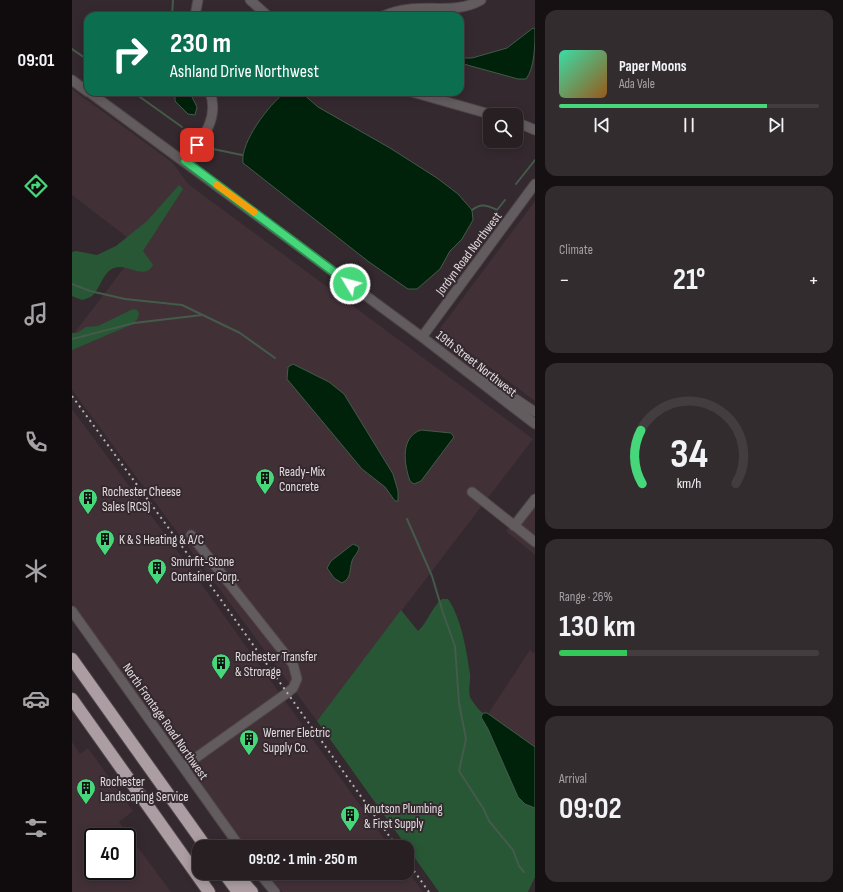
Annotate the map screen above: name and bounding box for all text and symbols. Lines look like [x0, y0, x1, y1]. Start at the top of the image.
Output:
text: 230 m [170, 27, 231, 60]
icon: right [104, 28, 156, 80]
text: 09:01 [18, 50, 54, 71]
text: Paper Moons [619, 57, 687, 76]
text: Ashland Drive Northwest [170, 61, 319, 82]
text: Ada Vale [619, 76, 655, 92]
map controls [483, 108, 523, 148]
button: search [483, 108, 523, 148]
icon: previous [591, 114, 613, 136]
icon: pause [678, 114, 700, 136]
icon: next [765, 114, 787, 136]
pin [180, 128, 214, 162]
icon: arrive [186, 134, 208, 156]
icon: directions [22, 172, 50, 200]
street label: Jordyn Road Northwest [432, 209, 505, 299]
text: Climate [559, 242, 593, 258]
text: 21° [673, 262, 705, 298]
position arrow [329, 263, 371, 305]
text: − [559, 267, 570, 294]
text: + [808, 267, 819, 294]
icon: music [22, 300, 50, 328]
street label: 19th Street Northwest [433, 327, 520, 400]
icon: phone [22, 428, 50, 456]
text: 34 [670, 430, 708, 479]
place label: Ready-Mix Concrete [279, 464, 325, 495]
building icon: Ready-Mix Concrete [254, 467, 276, 495]
text: km/h [677, 475, 701, 492]
place label: Rochester Cheese Sales (RCS) [102, 484, 181, 515]
building icon: Rochester Cheese Sales (RCS) [77, 487, 99, 515]
building icon: K & S Heating & A/C [94, 528, 116, 556]
place label: K & S Heating & A/C [119, 532, 204, 548]
place label: Smurfit-Stone Container Corp. [171, 554, 239, 585]
icon: climate [22, 557, 50, 585]
building icon: Smurfit-Stone Container Corp. [146, 557, 168, 585]
text: Range · 26% [559, 589, 613, 605]
text: 130 km [559, 609, 636, 645]
place label: Rochester Transfer & Strorage [235, 649, 318, 680]
building icon: Rochester Transfer & Strorage [210, 652, 232, 680]
street label: North Frontage Road Northwest [119, 660, 212, 783]
icon: car [22, 685, 50, 713]
place label: Werner Electric Supply Co. [263, 725, 330, 756]
building icon: Werner Electric Supply Co. [238, 728, 260, 756]
text: Arrival [559, 771, 587, 787]
place label: Rochester Landscaping Service [100, 774, 189, 805]
building icon: Rochester Landscaping Service [75, 777, 97, 805]
text: 09:02 [559, 791, 622, 827]
place label: Knutson Plumbing & First Supply [364, 801, 443, 832]
building icon: Knutson Plumbing & First Supply [339, 804, 361, 832]
icon: filters [22, 814, 50, 842]
speed limit sign: 40 [84, 828, 136, 880]
text: 09:02 · 1 min · 250 m [249, 850, 357, 869]

